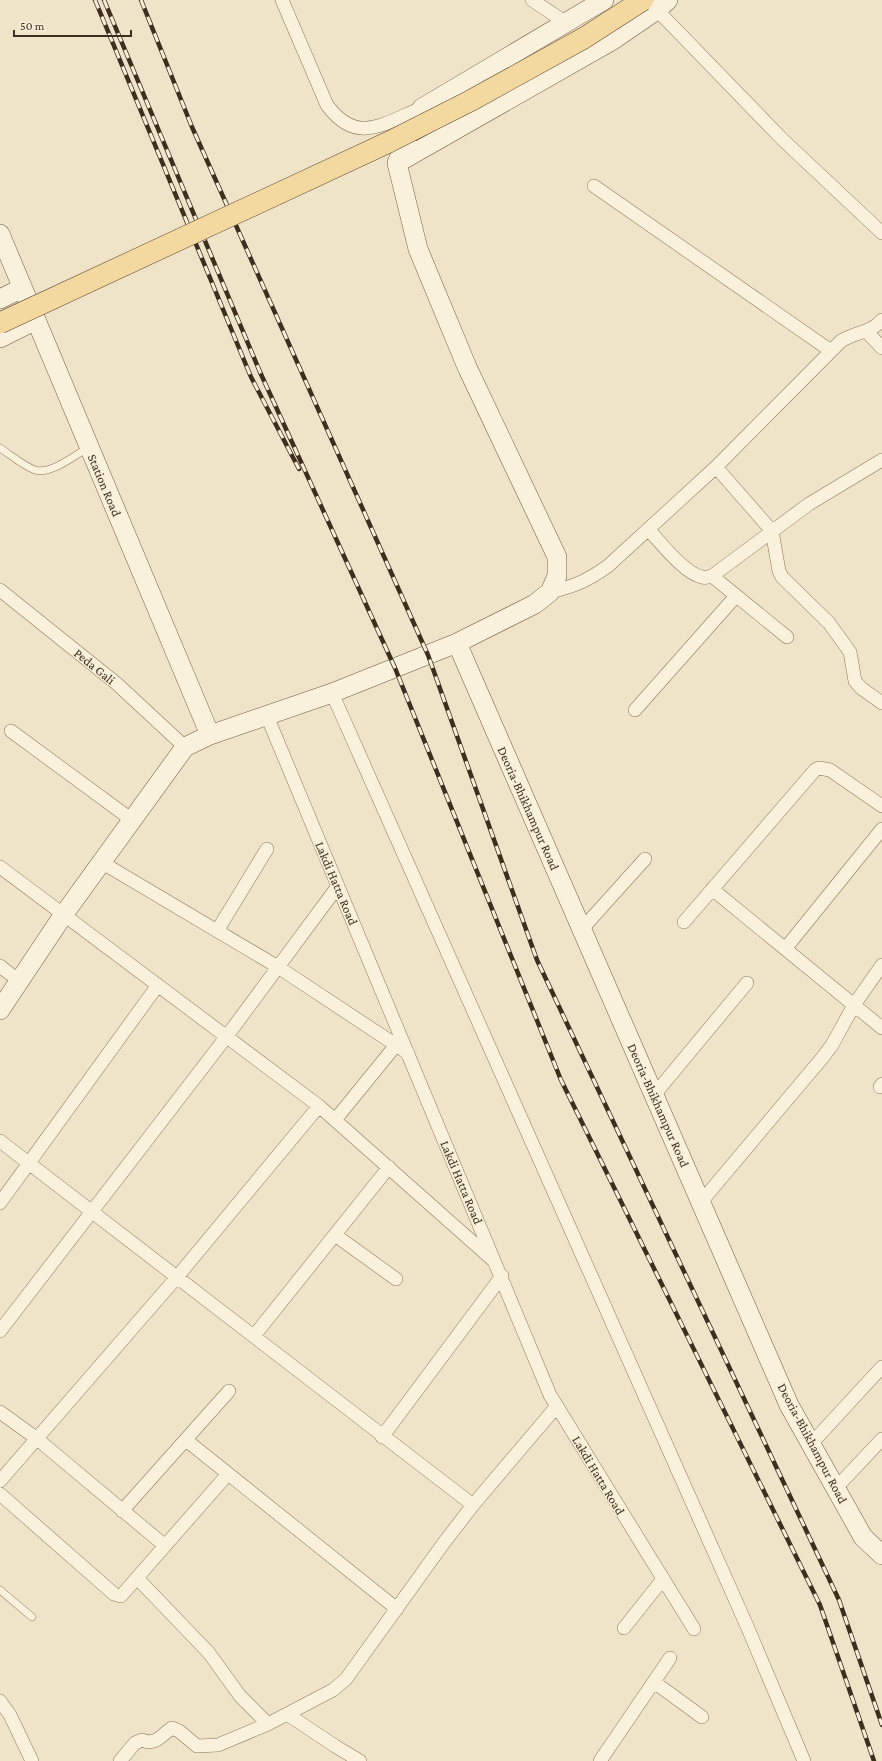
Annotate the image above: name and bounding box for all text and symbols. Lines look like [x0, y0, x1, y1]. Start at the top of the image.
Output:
scale bar [14, 12, 131, 38]
text: 50 m [20, 19, 45, 33]
street label: Station Road [85, 452, 124, 519]
street label: Peda Gali [71, 645, 119, 688]
street label: Deoria-Bhikhampur Road [494, 744, 563, 873]
street label: Lakdi Hatta Road [312, 839, 361, 927]
street label: Deoria-Bhikhampur Road [624, 1041, 693, 1170]
street label: Lakdi Hatta Road [437, 1138, 486, 1226]
street label: Deoria-Bhikhampur Road [775, 1381, 851, 1506]
street label: Lakdi Hatta Road [569, 1433, 628, 1517]

